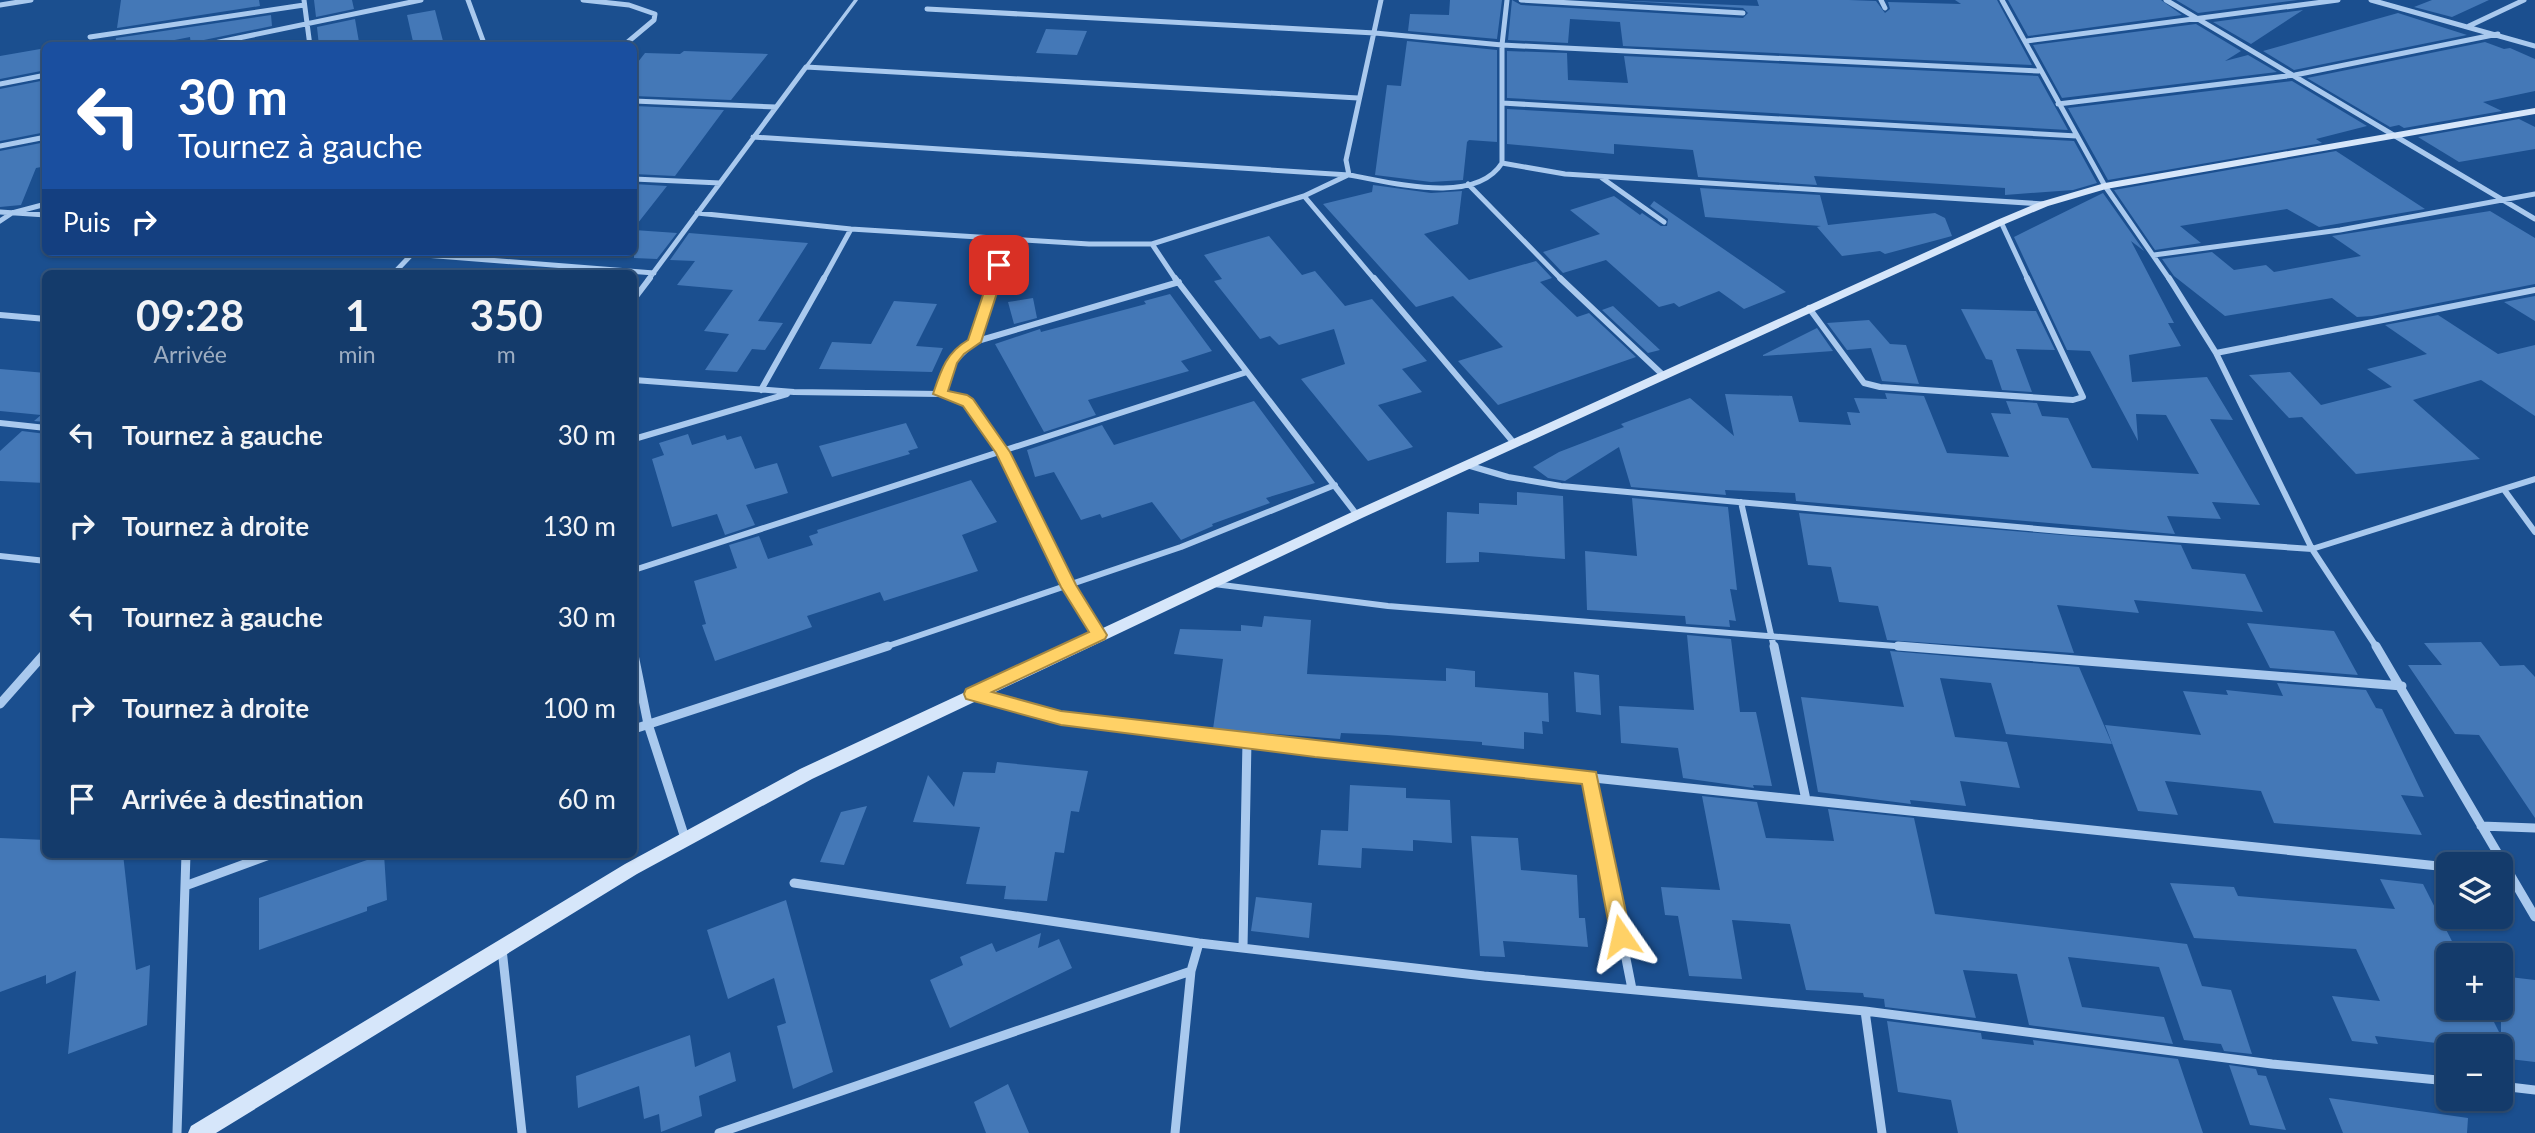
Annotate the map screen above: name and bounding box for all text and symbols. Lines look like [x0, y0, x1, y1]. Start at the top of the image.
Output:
text: 30 m [178, 67, 288, 125]
icon: left [63, 70, 154, 161]
text: Tournez à gauche [178, 126, 423, 165]
icon: right [125, 203, 163, 241]
text: Puis [63, 206, 111, 238]
pin [969, 235, 1029, 295]
icon: arrive [980, 246, 1018, 284]
text: 09:28 [136, 290, 244, 340]
text: 1 [345, 290, 369, 340]
text: 350 [470, 290, 543, 340]
text: Arrivée [153, 340, 227, 368]
text: min [338, 340, 376, 368]
text: m [497, 340, 516, 368]
icon: left [63, 416, 101, 454]
text: Tournez à gauche [122, 419, 323, 451]
text: 30 m [558, 419, 616, 451]
icon: right [63, 507, 101, 545]
text: Tournez à droite [122, 510, 309, 542]
text: 130 m [543, 510, 616, 542]
icon: left [63, 598, 101, 636]
text: Tournez à gauche [122, 601, 323, 633]
text: 30 m [558, 601, 616, 633]
icon: right [63, 689, 101, 727]
text: Tournez à droite [122, 692, 309, 724]
text: 100 m [543, 692, 616, 724]
icon: arrive [63, 780, 101, 818]
text: Arrivée à destination [122, 783, 364, 815]
text: 60 m [558, 783, 616, 815]
map controls [2436, 852, 2513, 1111]
button: layers [2436, 852, 2513, 929]
position arrow [1584, 899, 1658, 973]
button: + [2436, 943, 2513, 1020]
button: − [2436, 1034, 2513, 1111]

